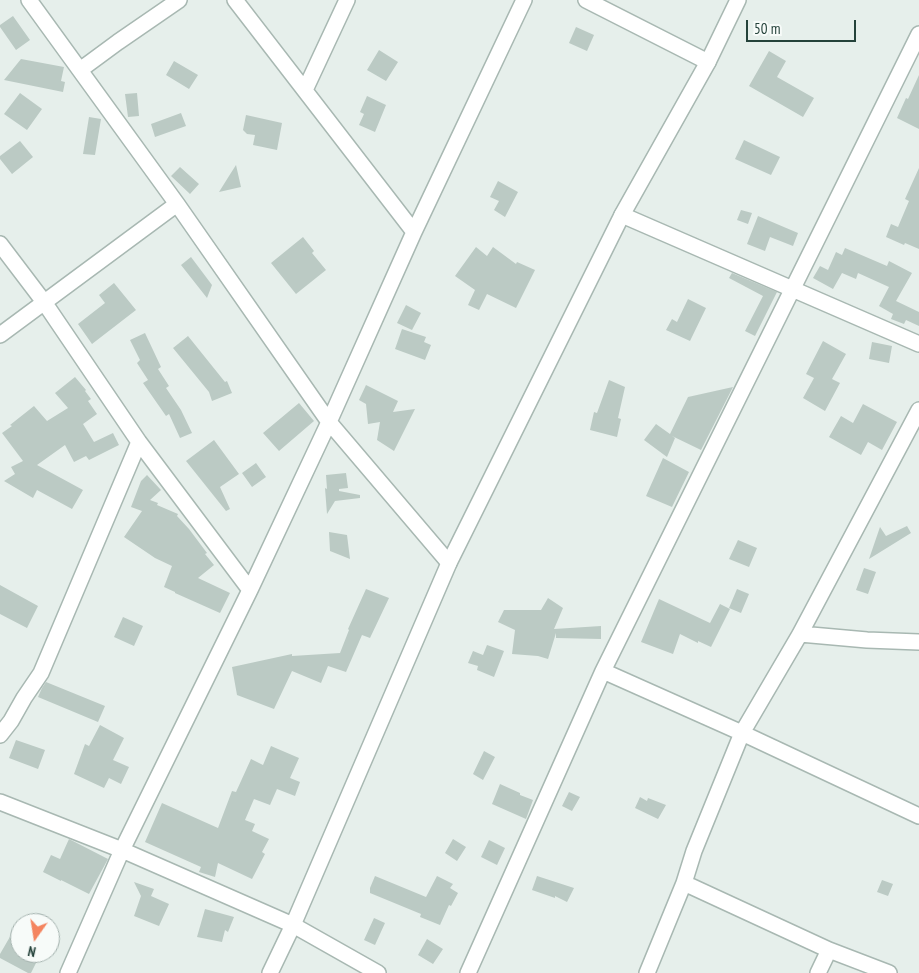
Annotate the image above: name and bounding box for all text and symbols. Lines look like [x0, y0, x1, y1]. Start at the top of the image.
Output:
scale bar [749, 10, 859, 42]
text: 50 m [754, 19, 780, 38]
north arrow [10, 913, 60, 963]
text: N [26, 942, 38, 961]

